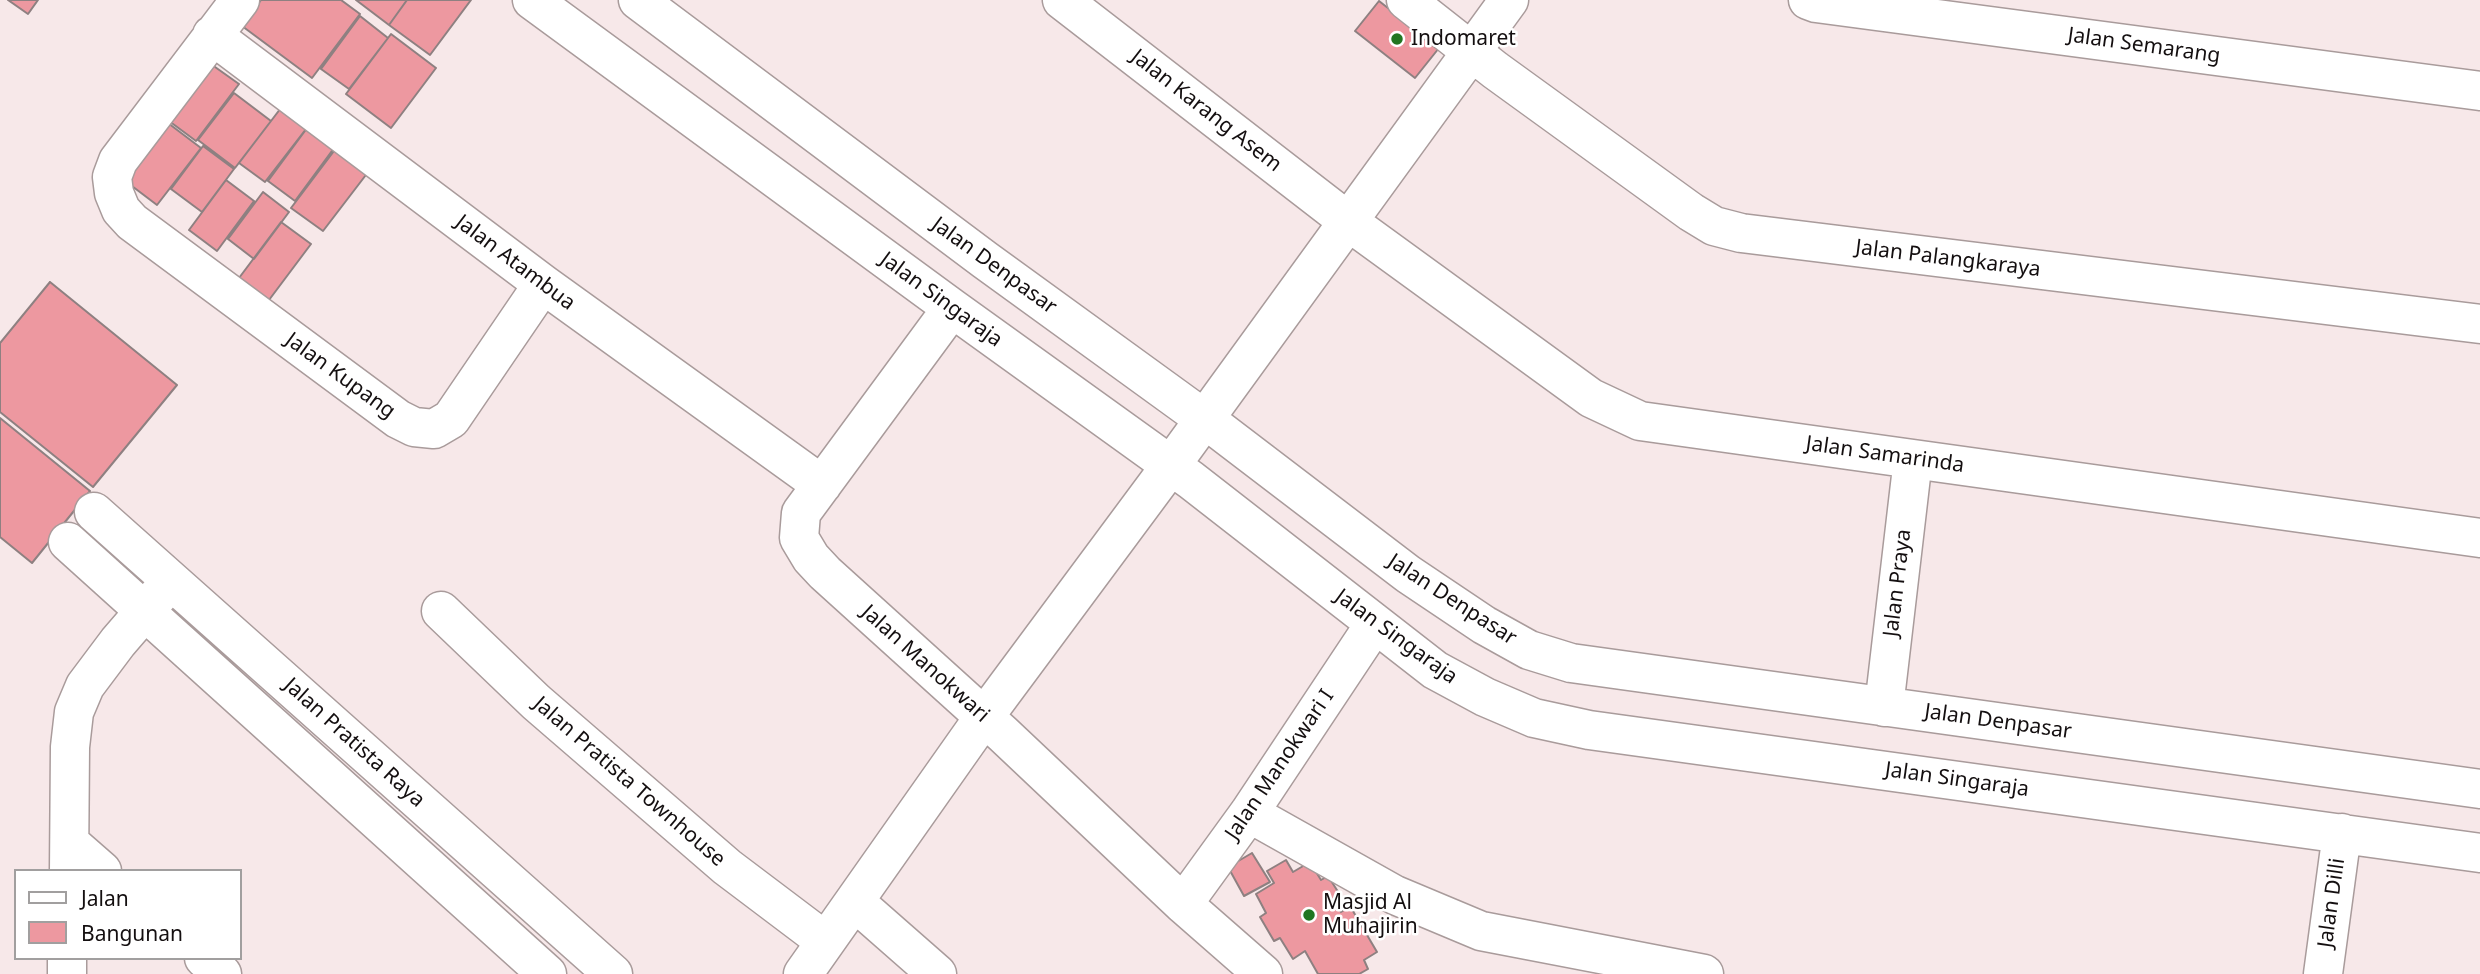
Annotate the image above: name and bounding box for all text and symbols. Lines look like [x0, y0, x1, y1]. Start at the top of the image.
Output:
street label: Jalan Semarang [2066, 23, 2222, 69]
place label: Indomaret [1411, 26, 1516, 52]
marker: Indomaret [1389, 31, 1405, 47]
street label: Jalan Karang Asem [1126, 44, 1286, 178]
street label: Jalan Atambua [450, 210, 580, 316]
street label: Jalan Denpasar [927, 212, 1061, 320]
street label: Jalan Palangkaraya [1854, 235, 2042, 283]
street label: Jalan Singaraja [875, 247, 1007, 353]
street label: Jalan Kupang [280, 328, 400, 424]
street label: Jalan Samarinda [1804, 431, 1966, 479]
street label: Jalan Praya [1879, 528, 1917, 638]
street label: Jalan Denpasar [1383, 549, 1521, 651]
street label: Jalan Singaraja [1330, 584, 1462, 690]
street label: Jalan Manokwari [856, 600, 994, 728]
street label: Jalan Pratista Raya [278, 673, 430, 813]
street label: Jalan Manokwari I [1220, 685, 1340, 845]
street label: Jalan Pratista Townhouse [528, 692, 730, 872]
street label: Jalan Denpasar [1923, 699, 2073, 745]
street label: Jalan Singaraja [1883, 757, 2031, 803]
street label: Jalan Dilli [2313, 857, 2351, 949]
legend [14, 869, 242, 960]
text: Jalan [81, 884, 129, 912]
place label: Masjid Al Muhajirin [1323, 890, 1418, 940]
marker: Masjid Al Muhajirin [1301, 907, 1317, 923]
text: Bangunan [81, 919, 183, 947]

